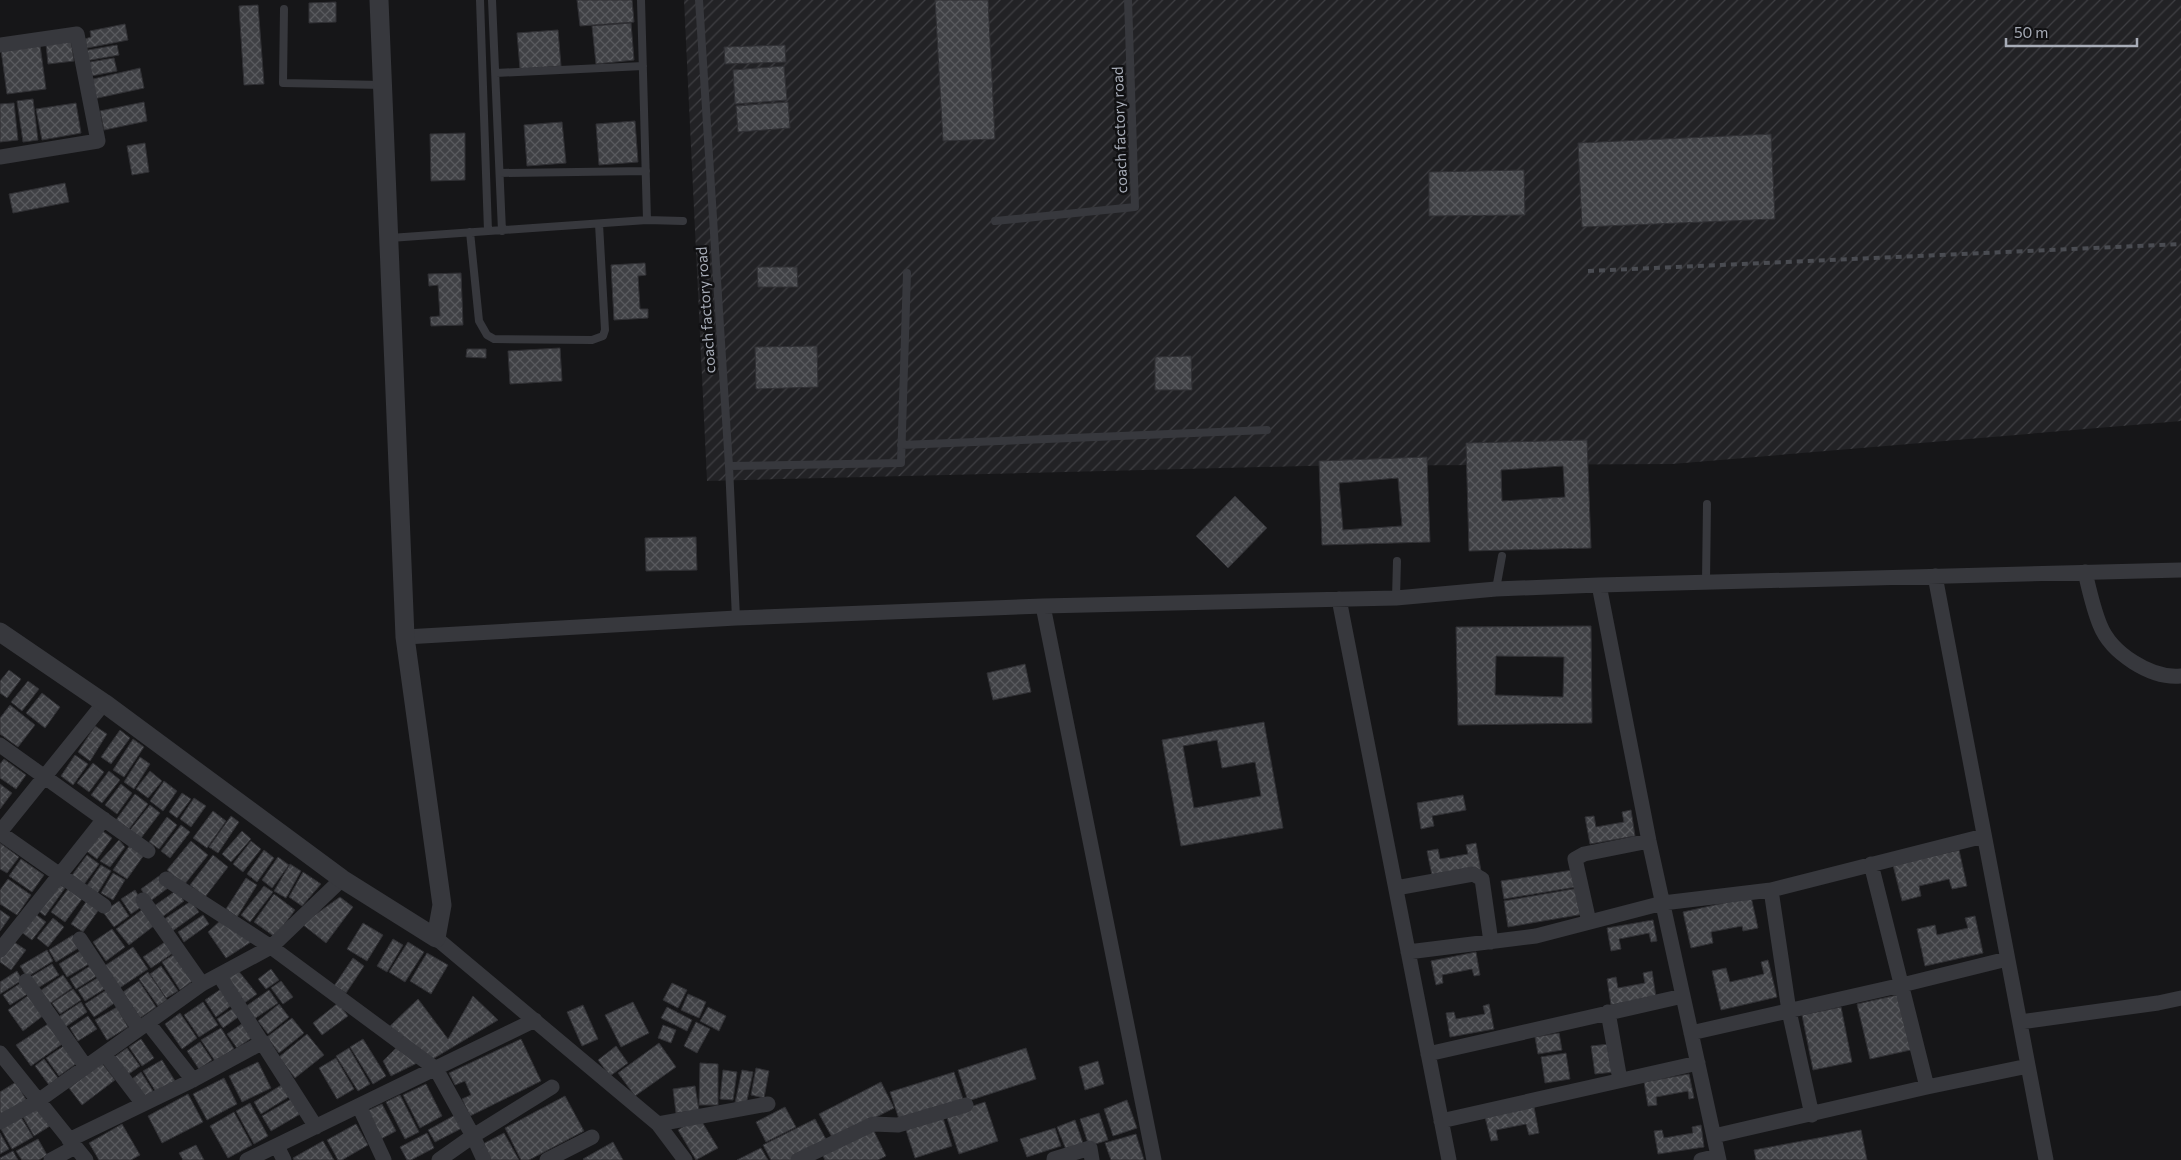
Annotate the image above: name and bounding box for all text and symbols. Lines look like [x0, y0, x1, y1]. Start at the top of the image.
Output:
scale bar [2006, 15, 2137, 47]
text: 50 m [2014, 23, 2048, 41]
street label: coach factory road [1108, 66, 1130, 194]
street label: coach factory road [692, 246, 718, 374]

